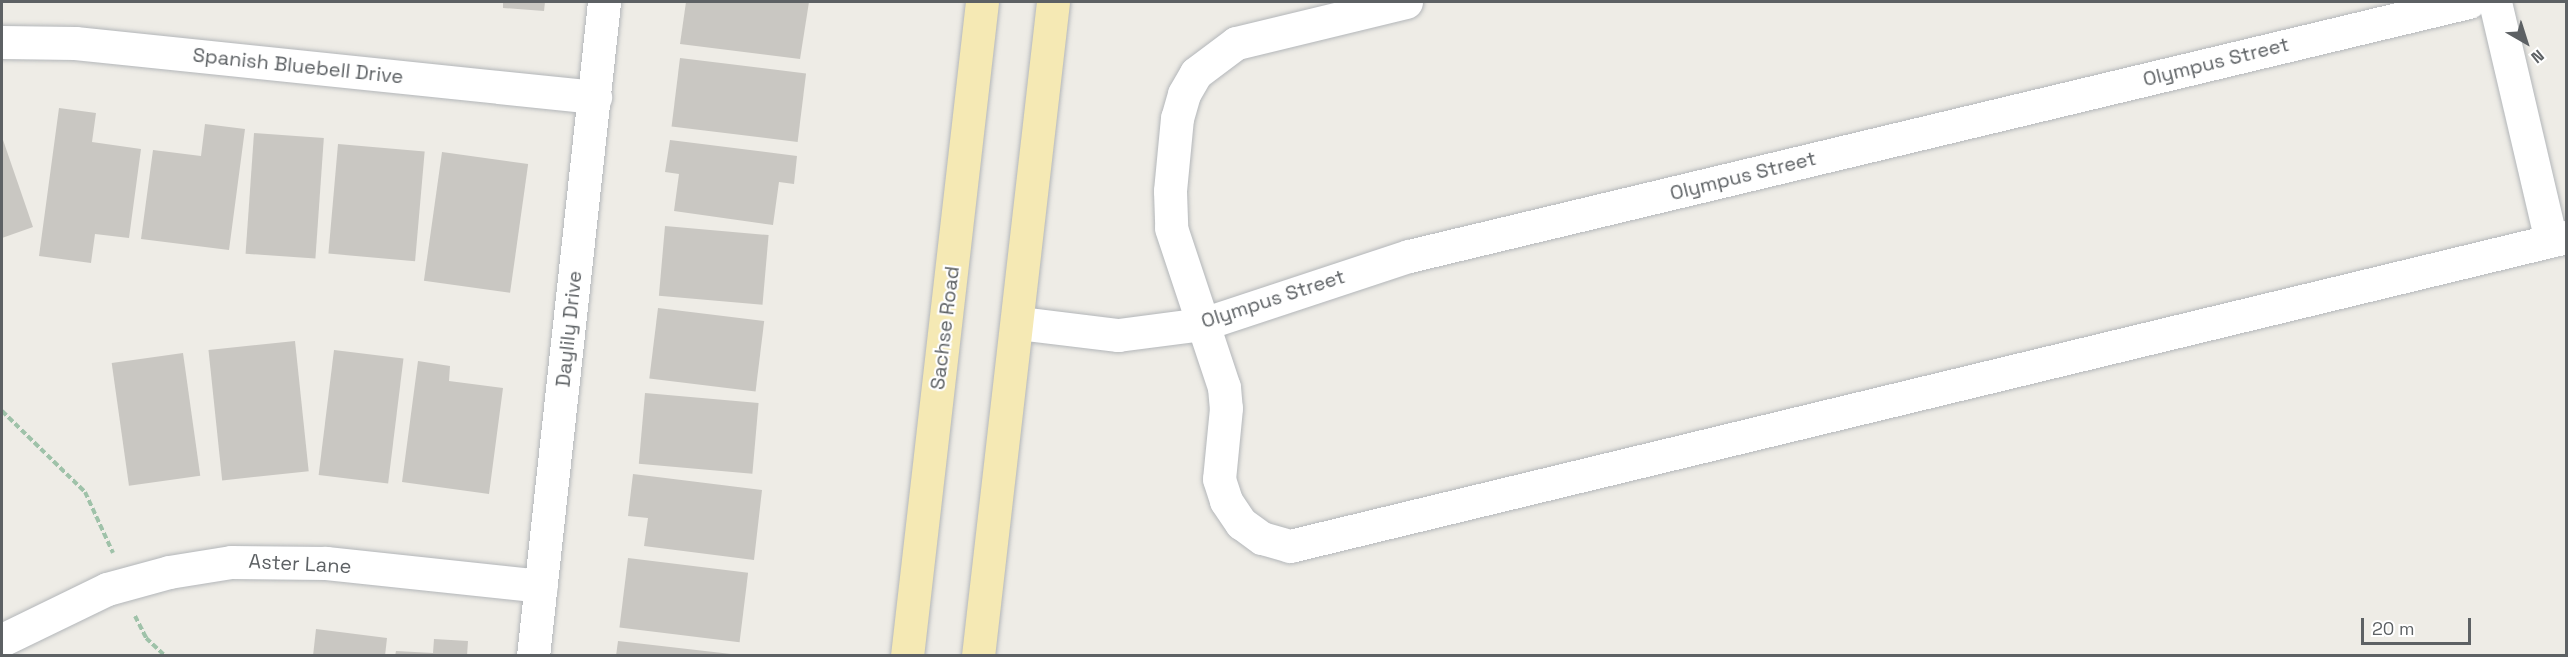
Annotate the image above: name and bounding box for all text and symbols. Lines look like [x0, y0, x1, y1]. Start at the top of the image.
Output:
north arrow [2496, 12, 2556, 72]
street label: Olympus Street [2140, 32, 2292, 92]
street label: Spanish Bluebell Drive [192, 43, 404, 89]
text: N [2527, 45, 2548, 68]
street label: Olympus Street [1667, 146, 1819, 206]
street label: Olympus Street [1198, 264, 1348, 334]
street label: Sachse Road [926, 265, 964, 391]
street label: Daylily Drive [551, 270, 587, 388]
street label: Aster Lane [248, 549, 352, 579]
scale bar [2364, 606, 2474, 644]
text: 20 m [2372, 617, 2415, 640]

